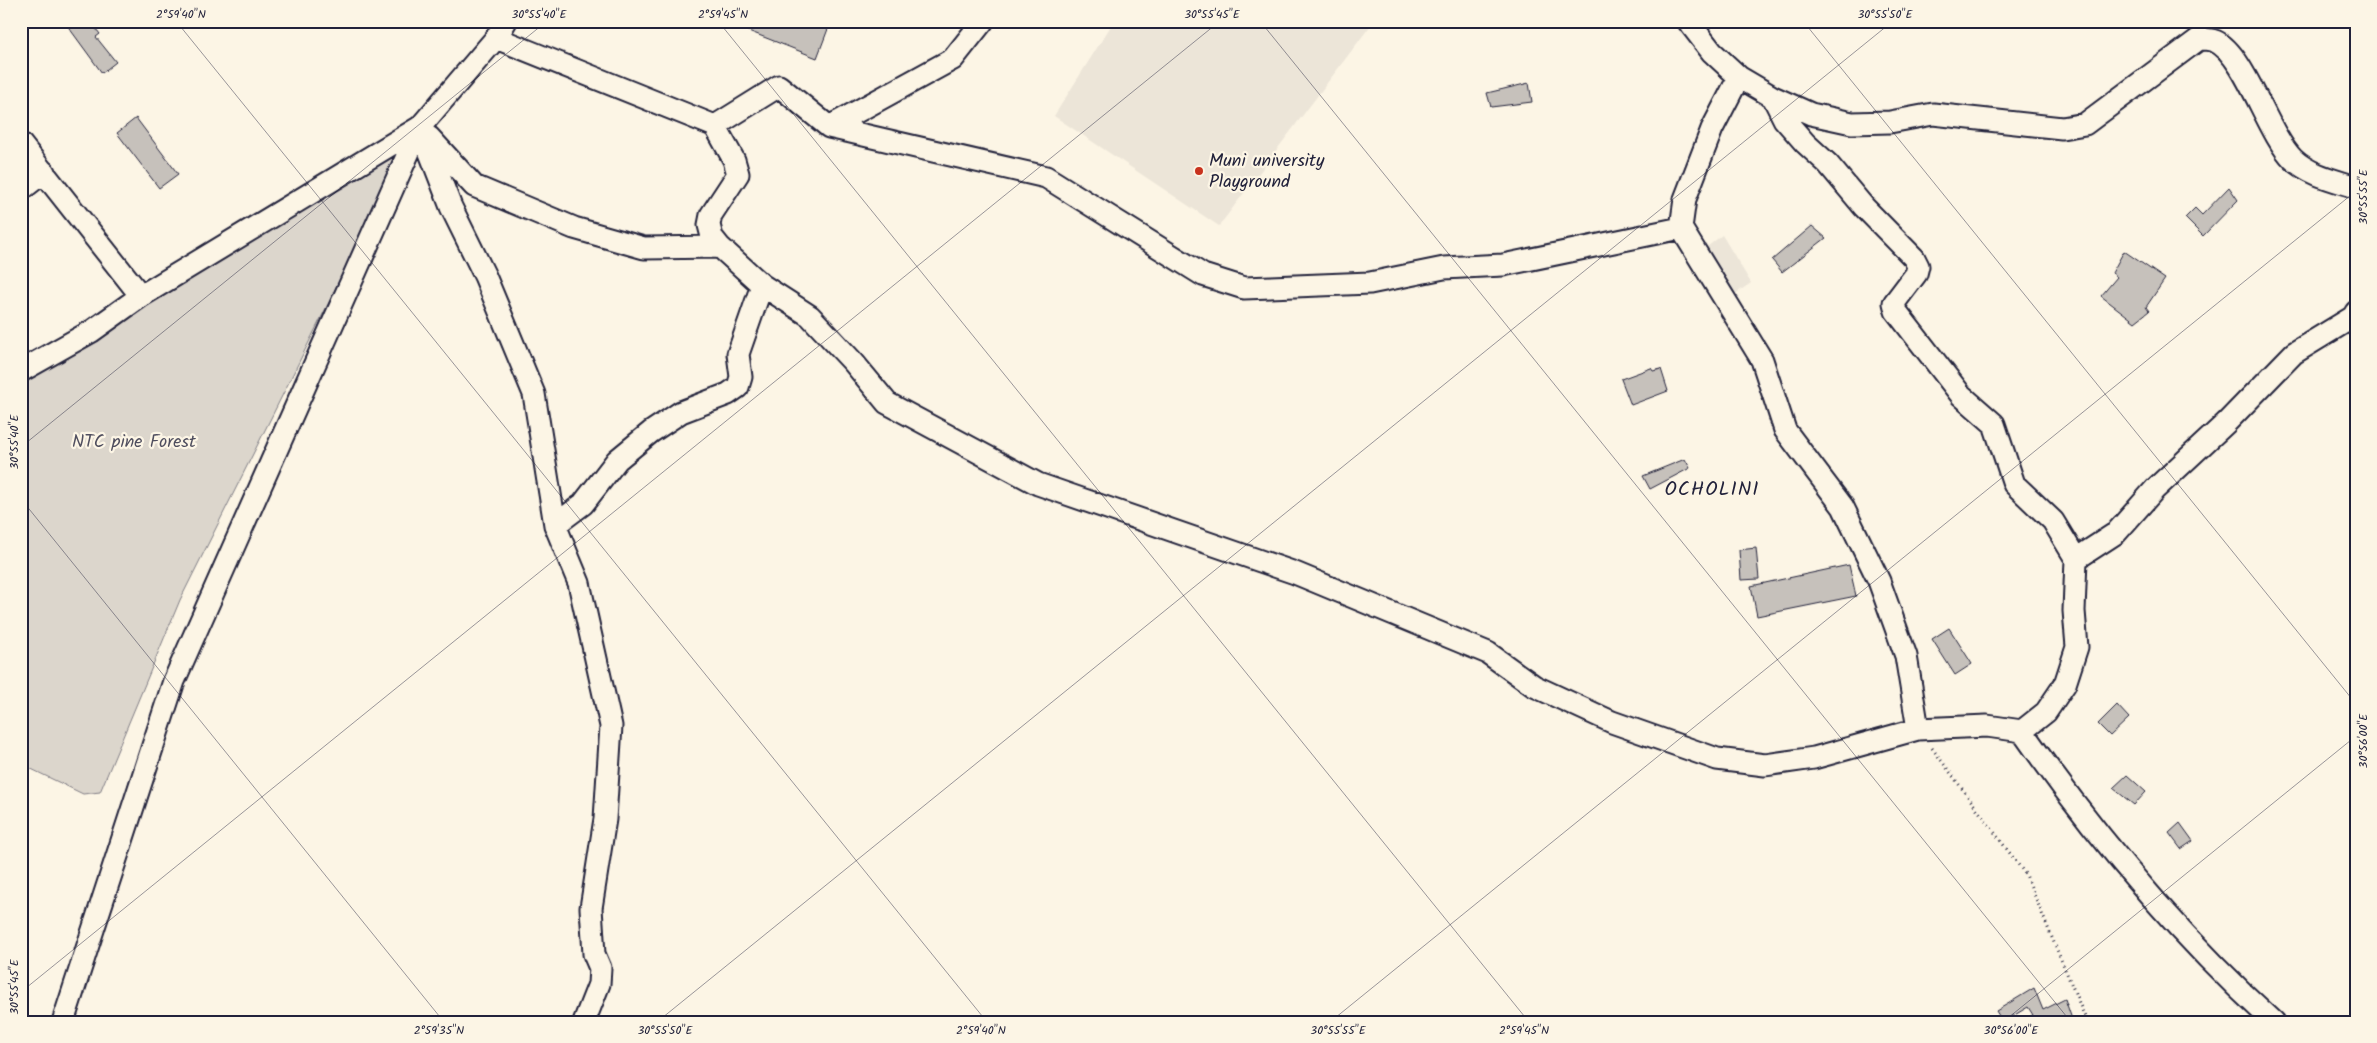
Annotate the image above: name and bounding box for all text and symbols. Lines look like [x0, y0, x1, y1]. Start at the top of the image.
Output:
text: 2°59'40"N [156, 5, 206, 24]
text: 30°55'40"E [511, 5, 568, 24]
text: 2°59'45"N [698, 5, 748, 24]
text: 30°55'45"E [1184, 5, 1241, 24]
text: 30°55'50"E [1858, 5, 1913, 24]
place label: Muni university Playground [1209, 147, 1325, 197]
marker: Muni university Playground [1193, 165, 1205, 177]
text: 30°55'55"E [2354, 168, 2373, 225]
text: 30°55'40"E [5, 413, 24, 470]
park label: NTC pine Forest [72, 428, 197, 457]
district label: OCHOLINI [1665, 474, 1759, 506]
text: 30°56'00"E [2354, 713, 2373, 768]
text: 30°55'45"E [5, 958, 24, 1015]
text: 2°59'35"N [414, 1021, 464, 1040]
text: 30°55'50"E [638, 1021, 693, 1040]
text: 2°59'40"N [956, 1021, 1006, 1040]
text: 30°55'55"E [1310, 1021, 1367, 1040]
text: 2°59'45"N [1499, 1021, 1549, 1040]
text: 30°56'00"E [1984, 1021, 2039, 1040]

